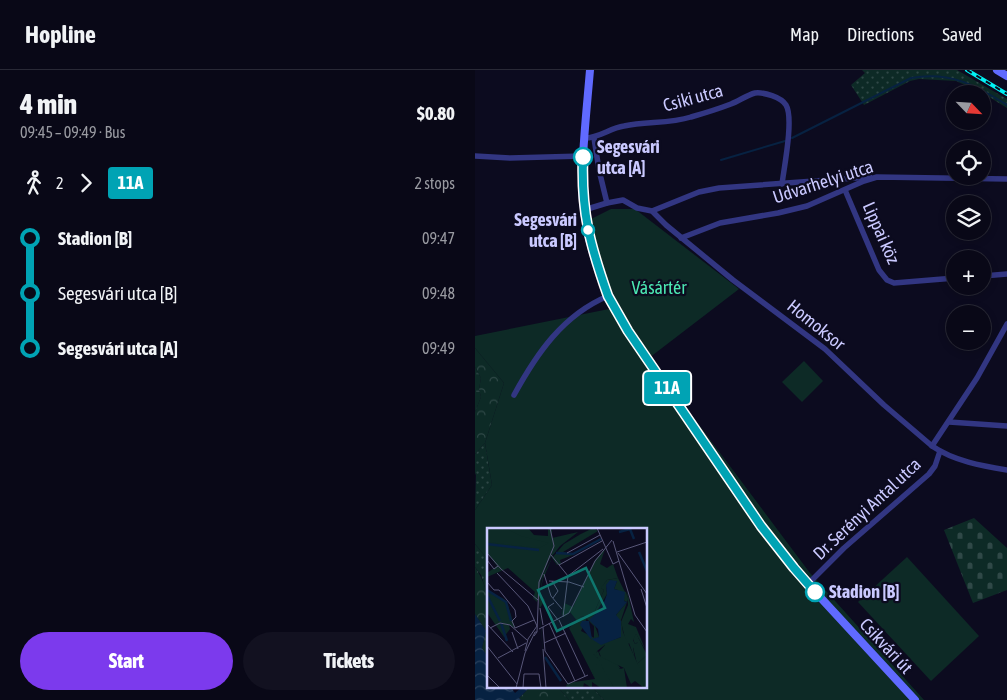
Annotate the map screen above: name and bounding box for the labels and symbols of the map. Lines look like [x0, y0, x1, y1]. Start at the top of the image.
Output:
street label: Csiki utca [661, 79, 725, 116]
north arrow [946, 85, 991, 130]
place label: Segesvári utca [A] [597, 136, 660, 178]
marker: Segesvári utca [A] [573, 147, 593, 167]
street label: Udvarhelyi utca [770, 155, 876, 208]
street label: Lippai köz [859, 199, 905, 267]
place label: Segesvári utca [B] [514, 209, 577, 251]
marker: Segesvári utca [B] [581, 223, 595, 237]
park label: Vásártér [632, 277, 687, 298]
street label: Homoksor [783, 295, 850, 355]
line badge: 11A [638, 372, 696, 404]
street label: Dr. Serényi Antal utca [809, 453, 925, 564]
inset map [487, 528, 647, 688]
place label: Stadion [B] [829, 581, 899, 602]
marker: Stadion [B] [805, 582, 825, 602]
street label: Csikvári út [856, 614, 917, 678]

